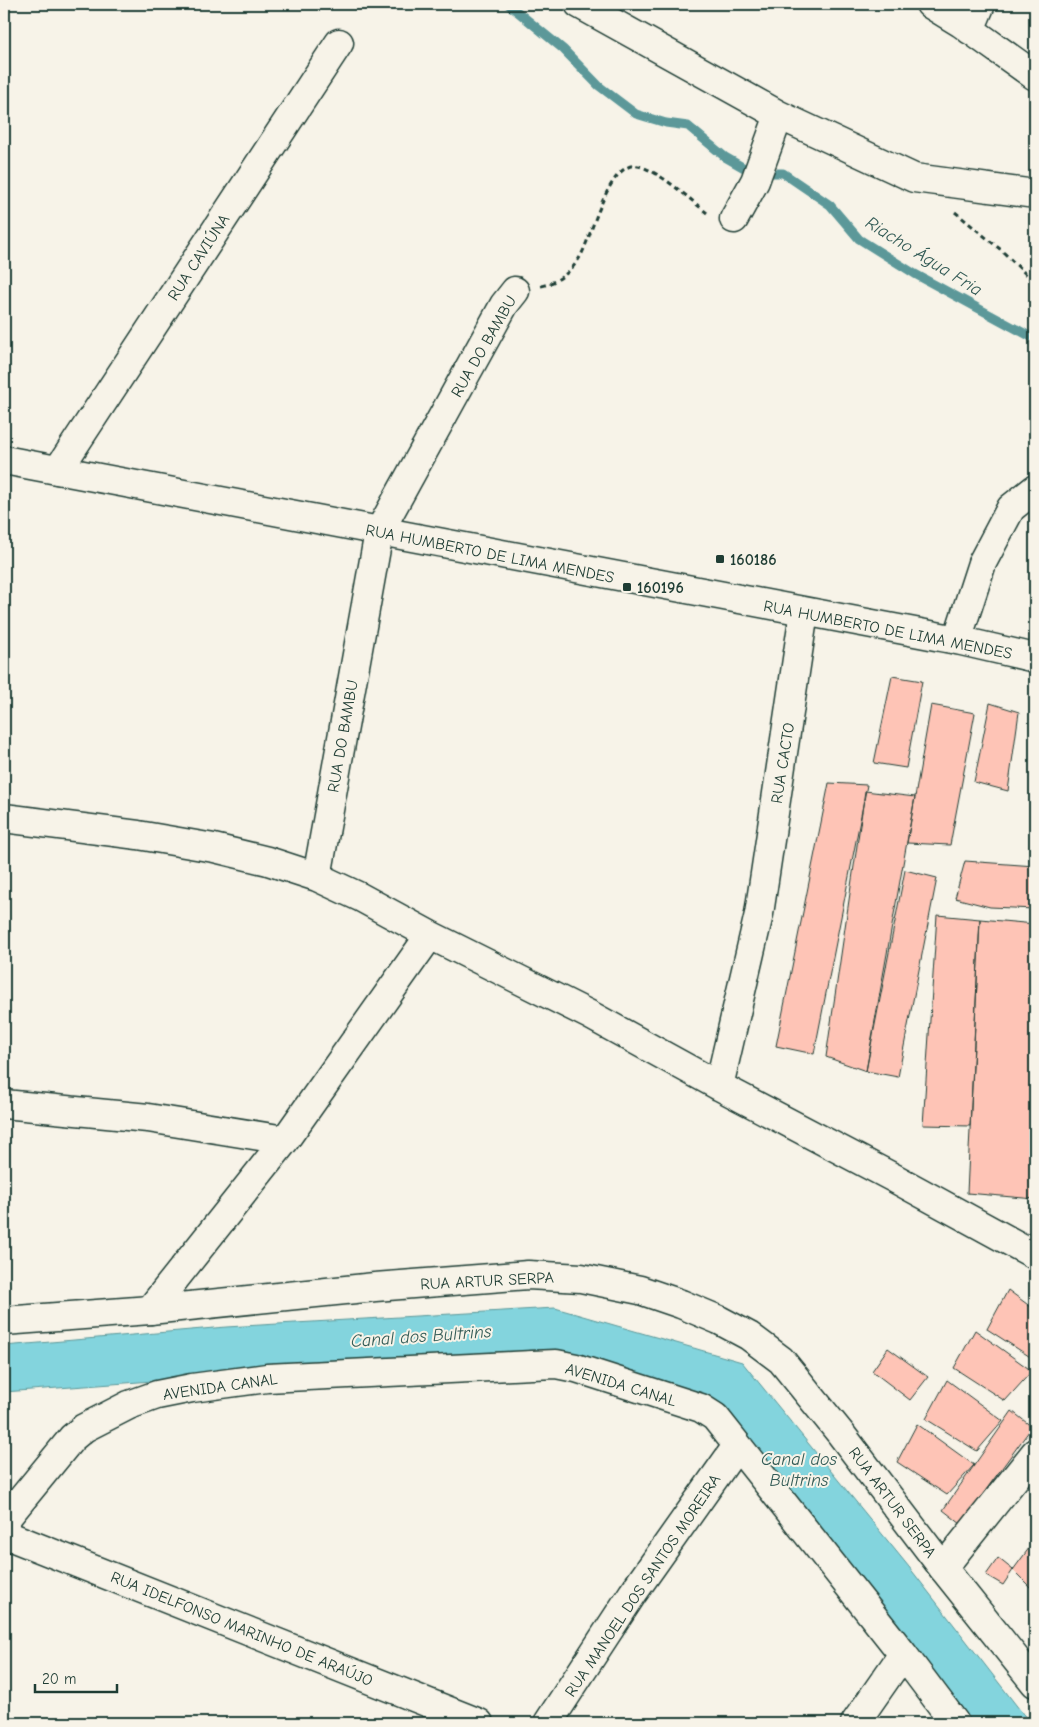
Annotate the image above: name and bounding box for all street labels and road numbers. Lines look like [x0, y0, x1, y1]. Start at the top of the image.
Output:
street label: RUA CAVIÚNA [163, 211, 233, 304]
street label: RUA DO BAMBU [447, 293, 520, 400]
street label: RUA HUMBERTO DE LIMA MENDES [364, 521, 616, 587]
street label: RUA HUMBERTO DE LIMA MENDES [762, 597, 1014, 663]
street label: RUA DO BAMBU [324, 678, 362, 794]
street label: RUA CACTO [768, 721, 798, 805]
street label: RUA ARTUR SERPA [420, 1269, 554, 1293]
street label: AVENIDA CANAL [563, 1359, 678, 1410]
street label: AVENIDA CANAL [162, 1370, 278, 1404]
street label: RUA ARTUR SERPA [845, 1444, 940, 1561]
street label: RUA MANOEL DOS SANTOS MOREIRA [561, 1471, 724, 1700]
street label: RUA IDELFONSO MARINHO DE ARAÚJO [108, 1567, 376, 1690]

